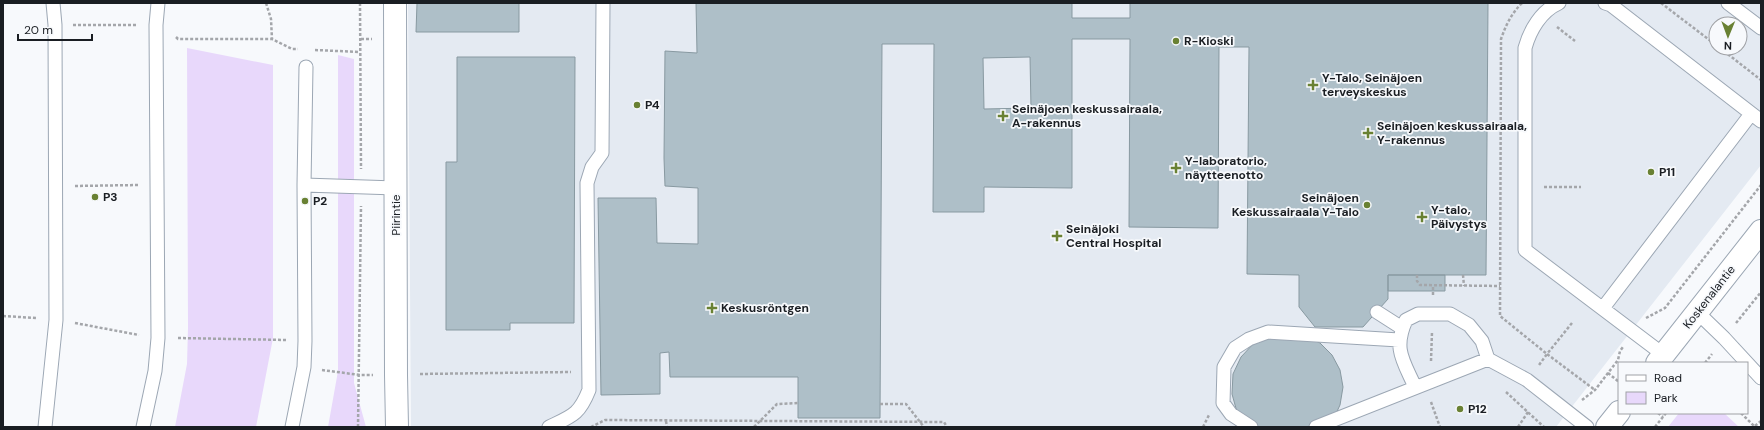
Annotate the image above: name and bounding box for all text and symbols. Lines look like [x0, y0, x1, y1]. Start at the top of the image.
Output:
scale bar [18, 16, 92, 42]
north arrow [1708, 16, 1748, 56]
text: 20 m [24, 22, 53, 38]
place label: R-Kioski [1184, 33, 1234, 49]
marker: R-Kioski [1171, 36, 1181, 46]
text: N [1724, 39, 1732, 53]
place label: Y-Talo, Seinäjoen terveyskeskus [1322, 70, 1422, 100]
marker: Y-Talo, Seinäjoen terveyskeskus [1307, 79, 1319, 91]
place label: P4 [645, 97, 660, 113]
marker: P4 [632, 100, 642, 110]
place label: Seinäjoen keskussairaala, A-rakennus [1012, 101, 1162, 131]
marker: Seinäjoen keskussairaala, A-rakennus [997, 110, 1009, 122]
place label: Seinäjoen keskussairaala, Y-rakennus [1377, 118, 1527, 148]
marker: Seinäjoen keskussairaala, Y-rakennus [1362, 127, 1374, 139]
place label: Y-laboratorio, näytteenotto [1185, 153, 1267, 183]
marker: Y-laboratorio, näytteenotto [1170, 162, 1182, 174]
place label: P11 [1659, 164, 1675, 180]
marker: P11 [1646, 167, 1656, 177]
place label: P3 [103, 189, 118, 205]
place label: Seinäjoen Keskussairaala Y-Talo [1232, 190, 1359, 220]
marker: P3 [90, 192, 100, 202]
place label: P2 [313, 193, 327, 209]
street label: Piirintie [388, 194, 404, 236]
marker: P2 [300, 196, 310, 206]
marker: Seinäjoen Keskussairaala Y-Talo [1362, 200, 1372, 210]
place label: Y-talo, Päivystys [1431, 202, 1487, 232]
marker: Y-talo, Päivystys [1416, 211, 1428, 223]
place label: Seinäjoki Central Hospital [1066, 221, 1162, 251]
marker: Seinäjoki Central Hospital [1051, 230, 1063, 242]
street label: Koskenalantie [1679, 262, 1739, 332]
place label: Keskusröntgen [721, 300, 809, 316]
marker: Keskusröntgen [706, 302, 718, 314]
legend [1618, 362, 1748, 414]
text: Road [1654, 370, 1682, 386]
text: Park [1654, 390, 1678, 406]
place label: P12 [1468, 401, 1487, 417]
marker: P12 [1455, 404, 1465, 414]

